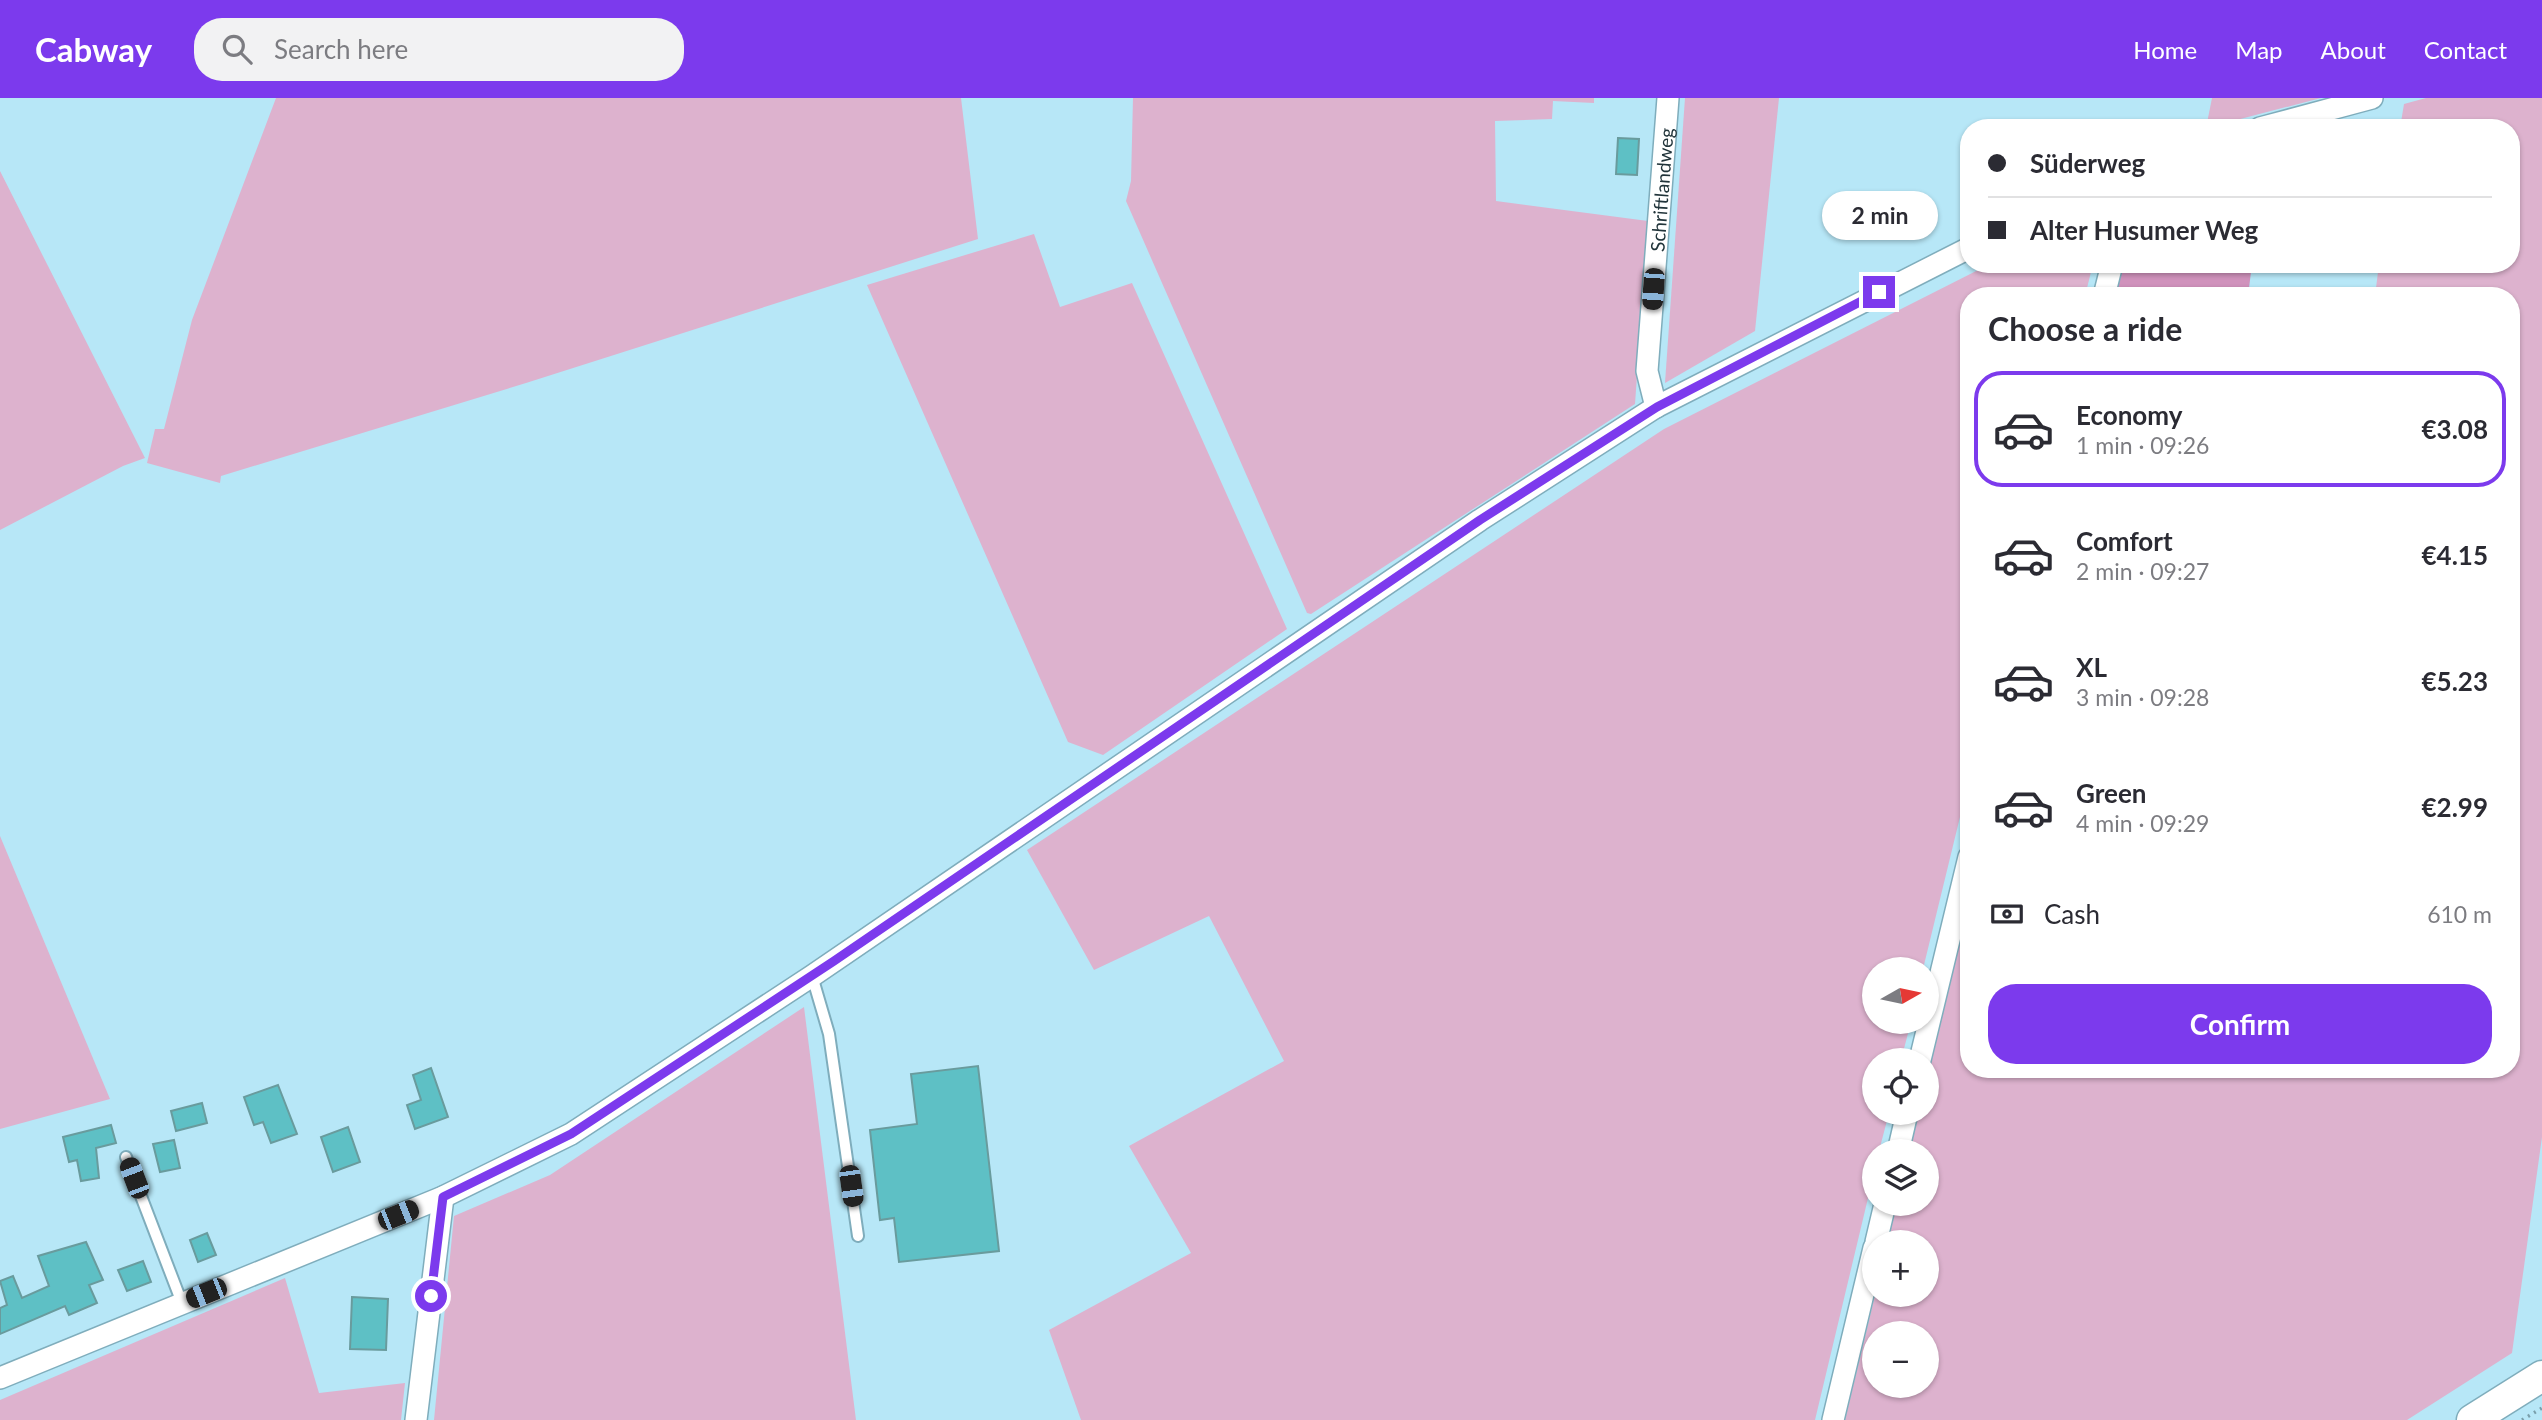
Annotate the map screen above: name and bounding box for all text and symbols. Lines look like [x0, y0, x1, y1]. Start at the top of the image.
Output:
search box [194, 18, 684, 81]
text: Cabway [35, 29, 152, 69]
icon: search [218, 30, 256, 68]
text: Search here [274, 33, 408, 65]
text: Home [2133, 35, 2197, 64]
text: Map [2235, 35, 2283, 64]
text: About [2321, 35, 2386, 64]
text: Contact [2424, 35, 2507, 64]
street label: Schriftlandweg [1645, 127, 1677, 253]
text: Süderweg [2030, 147, 2145, 179]
callout: 2 min [1821, 190, 1937, 240]
text: 2 min [1851, 201, 1909, 229]
text: Alter Husumer Weg [2030, 214, 2258, 246]
car [1642, 267, 1665, 311]
route end [1863, 276, 1895, 308]
text: Choose a ride [1988, 309, 2182, 348]
icon: car [1992, 398, 2055, 461]
text: Economy [2076, 399, 2182, 431]
text: €3.08 [2422, 413, 2488, 445]
text: 1 min · 09:26 [2076, 431, 2209, 459]
icon: car [1992, 524, 2055, 587]
text: Comfort [2076, 525, 2173, 557]
text: €4.15 [2422, 539, 2488, 571]
text: 2 min · 09:27 [2076, 557, 2209, 585]
icon: car [1992, 650, 2055, 713]
text: XL [2076, 651, 2107, 683]
text: €5.23 [2422, 665, 2488, 697]
text: 3 min · 09:28 [2076, 683, 2209, 711]
icon: car [1992, 776, 2055, 839]
text: Green [2076, 777, 2146, 809]
text: €2.99 [2422, 791, 2488, 823]
text: 4 min · 09:29 [2076, 809, 2209, 837]
icon: cash [1988, 895, 2026, 933]
text: Cash [2044, 898, 2100, 930]
text: 610 m [2427, 900, 2492, 928]
north arrow [1862, 957, 1939, 1034]
map controls [1862, 957, 1939, 1398]
button: Confirm [1988, 984, 2492, 1064]
button: locate [1862, 1048, 1939, 1125]
button: layers [1862, 1139, 1939, 1216]
car [117, 1155, 152, 1201]
car [838, 1164, 865, 1208]
car [375, 1197, 422, 1233]
button: + [1862, 1230, 1939, 1307]
car [183, 1275, 230, 1311]
route start [415, 1280, 447, 1312]
button: − [1862, 1321, 1939, 1398]

